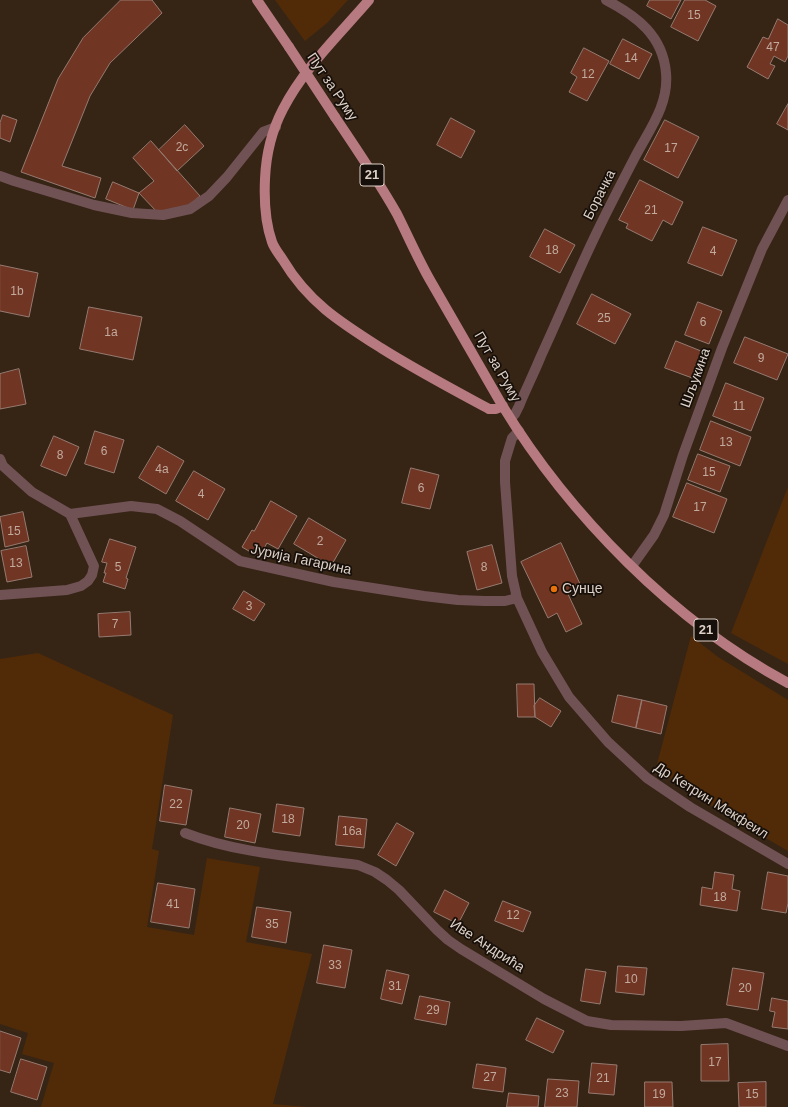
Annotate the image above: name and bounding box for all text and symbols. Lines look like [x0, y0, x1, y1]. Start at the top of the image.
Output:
house number: 15 [687, 9, 701, 23]
house number: 47 [766, 41, 780, 55]
street label: Пут за Руму [303, 50, 361, 124]
house number: 14 [624, 52, 638, 66]
house number: 12 [581, 68, 595, 82]
house number: 2c [176, 141, 188, 155]
house number: 17 [664, 142, 678, 156]
road number: 21 [360, 164, 384, 186]
street label: Борачка [580, 167, 620, 223]
house number: 21 [644, 204, 658, 218]
house number: 18 [545, 244, 559, 258]
house number: 4 [710, 245, 716, 259]
house number: 1b [10, 285, 24, 299]
house number: 25 [597, 312, 611, 326]
house number: 6 [700, 316, 706, 330]
house number: 1a [104, 326, 118, 340]
street label: Пут за Руму [470, 329, 524, 405]
street label: Шљукина [678, 346, 714, 410]
house number: 9 [758, 352, 764, 366]
house number: 11 [733, 400, 745, 414]
house number: 13 [719, 436, 733, 450]
house number: 6 [101, 445, 107, 459]
house number: 8 [57, 449, 63, 463]
house number: 4a [155, 463, 169, 477]
house number: 15 [702, 466, 716, 480]
house number: 6 [418, 482, 424, 496]
house number: 4 [198, 488, 204, 502]
house number: 17 [693, 501, 707, 515]
house number: 15 [7, 525, 21, 539]
house number: 2 [317, 535, 323, 549]
street label: Јурија Гагарина [249, 541, 353, 579]
house number: 13 [9, 557, 23, 571]
house number: 5 [115, 561, 121, 575]
house number: 8 [481, 561, 487, 575]
place label: Сунце [562, 581, 602, 597]
marker: Сунце [549, 584, 559, 594]
house number: 3 [246, 600, 252, 614]
house number: 7 [112, 618, 118, 632]
road number: 21 [694, 619, 718, 641]
street label: Др Кетрин Мекфеил [651, 759, 771, 843]
house number: 22 [169, 798, 183, 812]
house number: 18 [281, 813, 295, 827]
house number: 20 [236, 819, 250, 833]
house number: 16a [342, 825, 362, 839]
house number: 18 [713, 891, 727, 905]
house number: 41 [166, 898, 180, 912]
house number: 12 [506, 909, 520, 923]
street label: Иве Андрића [447, 916, 527, 976]
house number: 35 [265, 918, 279, 932]
house number: 33 [328, 959, 342, 973]
house number: 10 [624, 973, 638, 987]
house number: 31 [388, 980, 402, 994]
house number: 20 [738, 982, 752, 996]
house number: 29 [426, 1004, 440, 1018]
house number: 17 [708, 1056, 722, 1070]
house number: 27 [483, 1071, 497, 1085]
house number: 21 [596, 1072, 610, 1086]
house number: 23 [555, 1087, 569, 1101]
house number: 19 [652, 1088, 666, 1102]
house number: 15 [745, 1088, 759, 1102]

